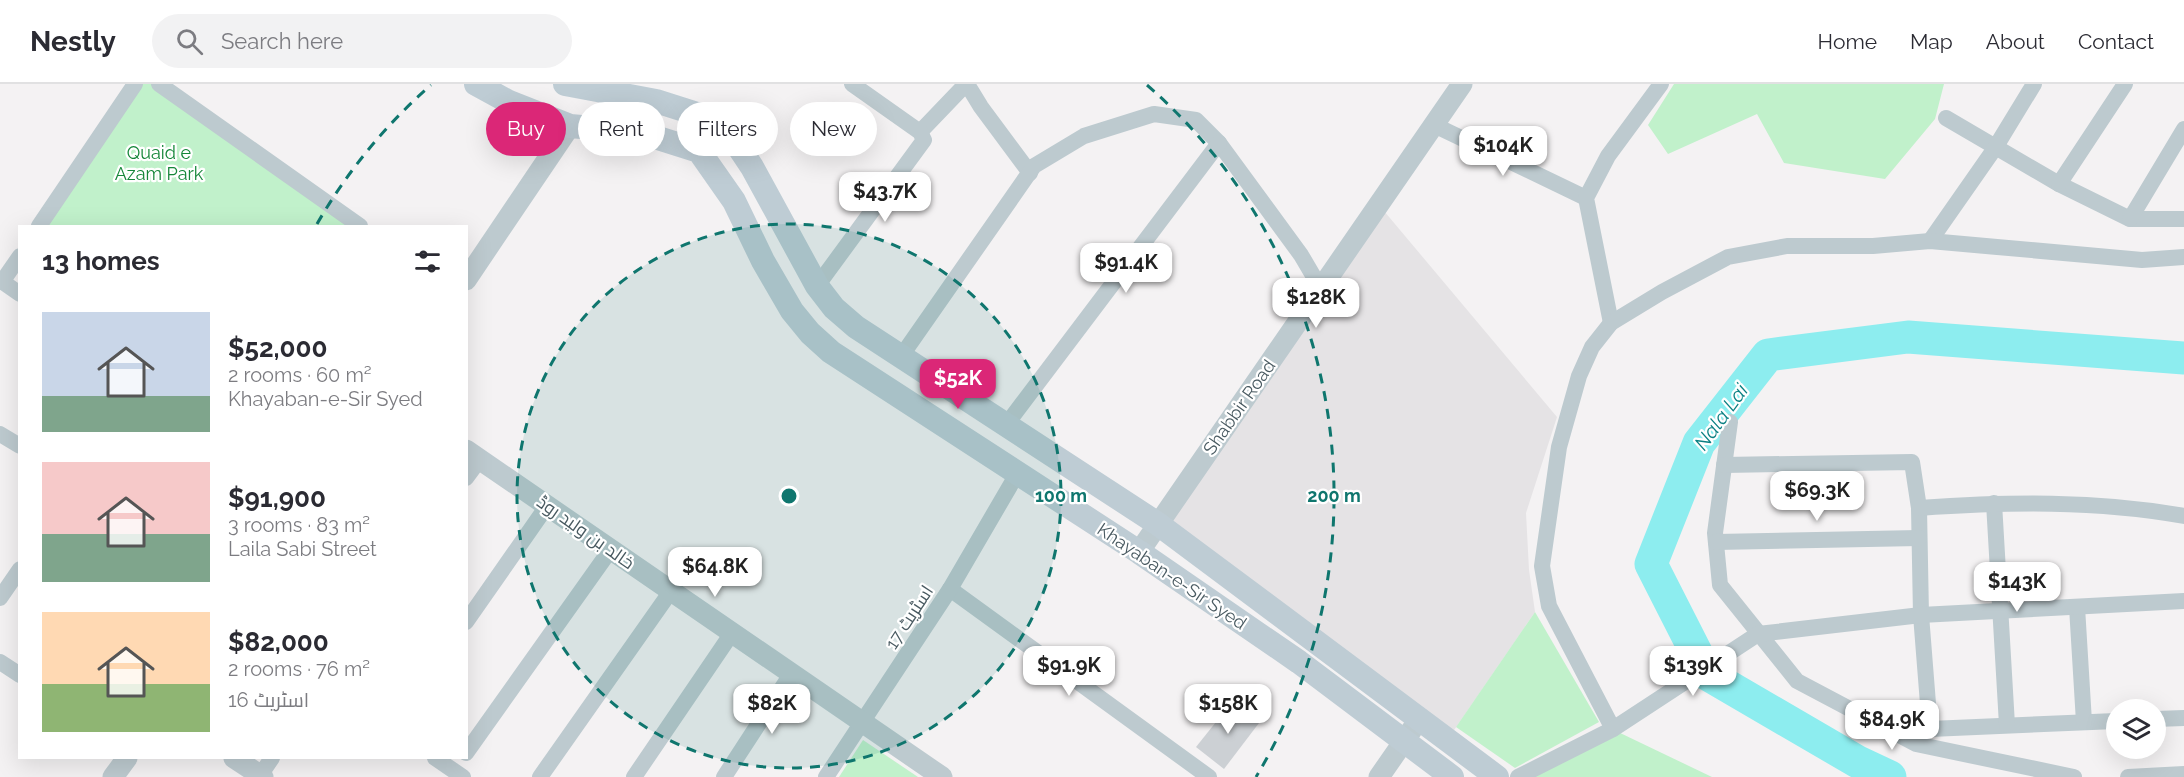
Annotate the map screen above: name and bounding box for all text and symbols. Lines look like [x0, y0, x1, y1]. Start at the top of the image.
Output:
search box [152, 14, 572, 68]
text: Nestly [30, 25, 116, 58]
icon: search [173, 25, 206, 58]
text: Search here [221, 28, 343, 54]
text: Home [1818, 29, 1877, 54]
text: Map [1910, 29, 1953, 54]
text: About [1986, 29, 2045, 54]
text: Contact [2078, 29, 2154, 54]
chip: Buy [486, 102, 566, 156]
chip: Rent [578, 102, 665, 156]
chip: Filters [677, 102, 778, 156]
chip: New [790, 102, 877, 156]
pin: $104K [1461, 126, 1545, 177]
text: $104K [1473, 133, 1533, 157]
park label: Quaid e Azam Park [115, 142, 204, 184]
pin: $43.7K [836, 172, 934, 223]
text: $43.7K [853, 179, 917, 203]
pin: $91.4K [1077, 243, 1175, 294]
icon: filters [411, 245, 444, 278]
text: 13 homes [42, 246, 160, 276]
text: $91.4K [1094, 250, 1158, 274]
pin: $128K [1274, 278, 1358, 329]
text: $128K [1286, 285, 1346, 309]
text: $52,000 [228, 333, 327, 363]
icon: home [90, 336, 162, 408]
street label: Shabbir Road [1199, 356, 1279, 458]
pin: $52K [922, 359, 994, 410]
text: 2 rooms · 60 m² [228, 363, 372, 387]
text: $52K [934, 366, 982, 390]
water label: Nala Lai [1689, 379, 1753, 455]
text: Khayaban-e-Sir Syed [228, 387, 423, 411]
pin: $69.3K [1768, 471, 1866, 522]
text: $69.3K [1784, 478, 1850, 502]
text: $91,900 [228, 483, 326, 513]
text: 100 m [1035, 485, 1087, 506]
text: 200 m [1307, 485, 1361, 506]
icon: home [90, 486, 162, 558]
centre of rings [779, 486, 799, 506]
street label: خالد بن ولید روڈ [533, 491, 639, 574]
text: 3 rooms · 83 m² [228, 513, 370, 537]
street label: Khayaban-e-Sir Syed [1093, 518, 1251, 634]
text: Laila Sabi Street [228, 537, 377, 561]
pin: $64.8K [666, 547, 764, 598]
text: $64.8K [682, 554, 748, 578]
pin: $143K [1975, 562, 2059, 613]
text: $143K [1988, 569, 2046, 593]
street label: اسٹریٹ 17 [881, 581, 938, 653]
text: $82,000 [228, 627, 329, 657]
icon: home [90, 636, 162, 708]
pin: $91.9K [1020, 646, 1118, 697]
pin: $139K [1651, 646, 1735, 697]
text: $91.9K [1037, 653, 1101, 677]
text: $139K [1664, 653, 1722, 677]
text: 2 rooms · 76 m² [228, 657, 370, 681]
pin: $82K [736, 684, 808, 735]
pin: $158K [1186, 684, 1270, 735]
text: اسٹریٹ 16 [228, 688, 309, 712]
text: $82K [747, 691, 797, 715]
text: $158K [1198, 691, 1258, 715]
map controls [2106, 699, 2166, 759]
button: layers [2106, 699, 2166, 759]
pin: $84.9K [1843, 700, 1941, 751]
text: $84.9K [1859, 707, 1925, 731]

